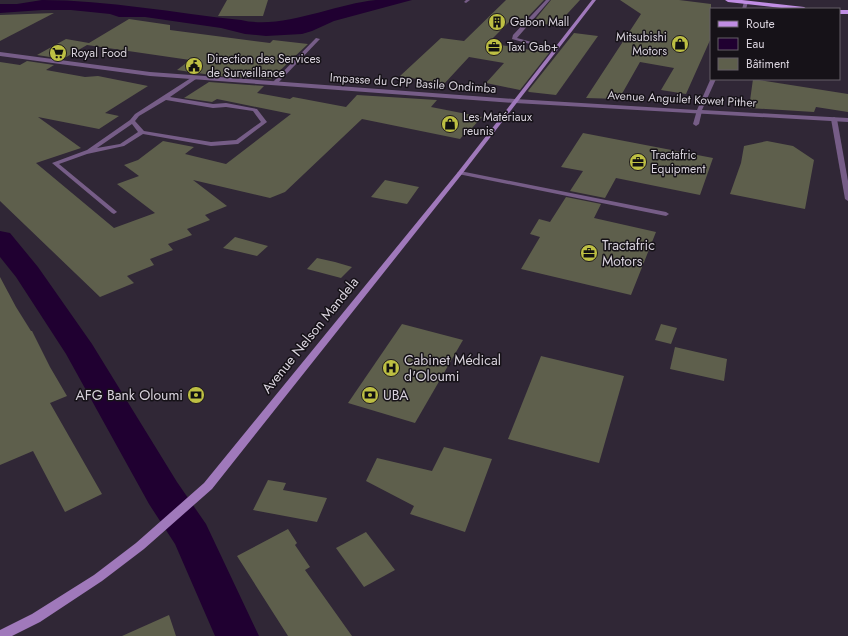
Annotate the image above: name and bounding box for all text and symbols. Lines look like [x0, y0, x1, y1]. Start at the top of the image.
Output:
legend [710, 8, 840, 80]
building icon: Gabon Mall [487, 12, 507, 32]
place label: Gabon Mall [510, 13, 569, 31]
text: Route [746, 15, 775, 33]
place label: Mitsubishi Motors [616, 28, 667, 60]
shop icon: Mitsubishi Motors [670, 34, 690, 54]
text: Eau [746, 35, 765, 53]
office icon: Taxi Gab+ [484, 37, 504, 57]
place label: Taxi Gab+ [507, 38, 558, 56]
supermarket icon: Royal Food [48, 43, 68, 63]
place label: Royal Food [71, 44, 127, 62]
place label: Direction des Services de Surveillance [207, 50, 321, 82]
text: Bâtiment [746, 55, 789, 73]
public building icon: Direction des Services de Surveillance [184, 56, 204, 76]
street label: Impasse du CPP Basile Ondimba [329, 68, 497, 98]
street label: Avenue Anguilet Kowet Pither [607, 86, 758, 112]
place label: Les Matériaux reunis [463, 108, 533, 140]
shop icon: Les Matériaux reunis [440, 114, 460, 134]
place label: Tractafric Equipment [651, 146, 706, 178]
office icon: Tractafric Equipment [628, 152, 648, 172]
place label: Tractafric Motors [602, 235, 655, 271]
office icon: Tractafric Motors [579, 243, 599, 263]
street label: Avenue Nelson Mandela [257, 273, 363, 397]
place label: Cabinet Médical d'Oloumi [404, 350, 501, 386]
hospital icon: Cabinet Médical d'Oloumi [381, 358, 401, 378]
place label: AFG Bank Oloumi [76, 385, 183, 405]
bank icon: AFG Bank Oloumi [186, 385, 206, 405]
bank icon: UBA [360, 385, 380, 405]
place label: UBA [383, 385, 409, 405]

